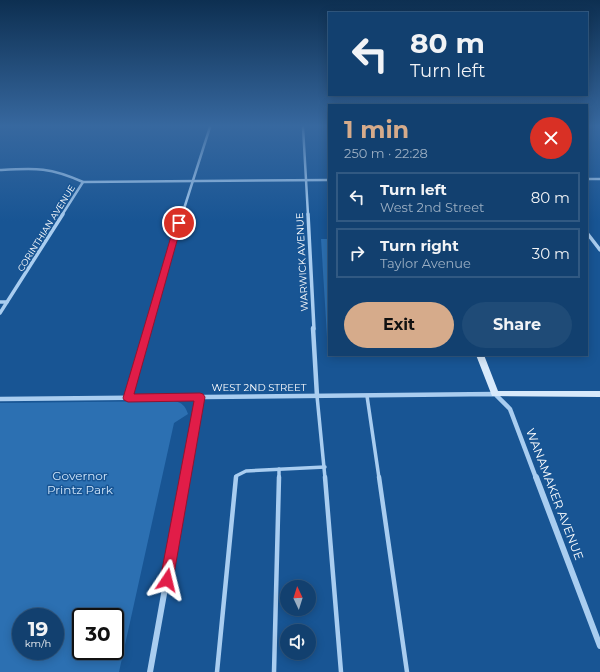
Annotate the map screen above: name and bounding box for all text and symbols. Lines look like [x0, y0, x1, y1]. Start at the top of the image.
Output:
text: 80 m [410, 26, 485, 60]
icon: left [344, 28, 396, 80]
text: Turn left [410, 60, 485, 82]
text: 1 min [344, 115, 409, 144]
button: close [530, 117, 572, 159]
text: 250 m · 22:28 [344, 145, 428, 161]
text: Turn left [380, 180, 447, 199]
street label: CORINTHIAN AVENUE [15, 183, 77, 273]
icon: left [346, 186, 368, 208]
text: 80 m [531, 188, 570, 207]
text: West 2nd Street [380, 199, 484, 215]
pin [162, 206, 196, 240]
icon: arrive [168, 212, 190, 234]
street label: WARWICK AVENUE [293, 212, 311, 312]
text: Turn right [380, 236, 459, 255]
icon: right [346, 242, 368, 264]
text: 30 m [532, 244, 570, 263]
text: Taylor Avenue [380, 255, 471, 271]
button: Exit [344, 302, 454, 348]
button: Share [462, 302, 572, 348]
street label: WEST 2ND STREET [212, 381, 307, 394]
street label: WANAMAKER AVENUE [523, 426, 587, 562]
park label: Governor Printz Park [47, 468, 114, 497]
position arrow [146, 559, 188, 601]
north arrow [280, 580, 316, 616]
map controls [280, 580, 316, 660]
speed limit sign: 30 [72, 608, 124, 660]
text: 19 [28, 617, 48, 641]
button: sound [280, 624, 316, 660]
text: km/h [25, 637, 51, 650]

